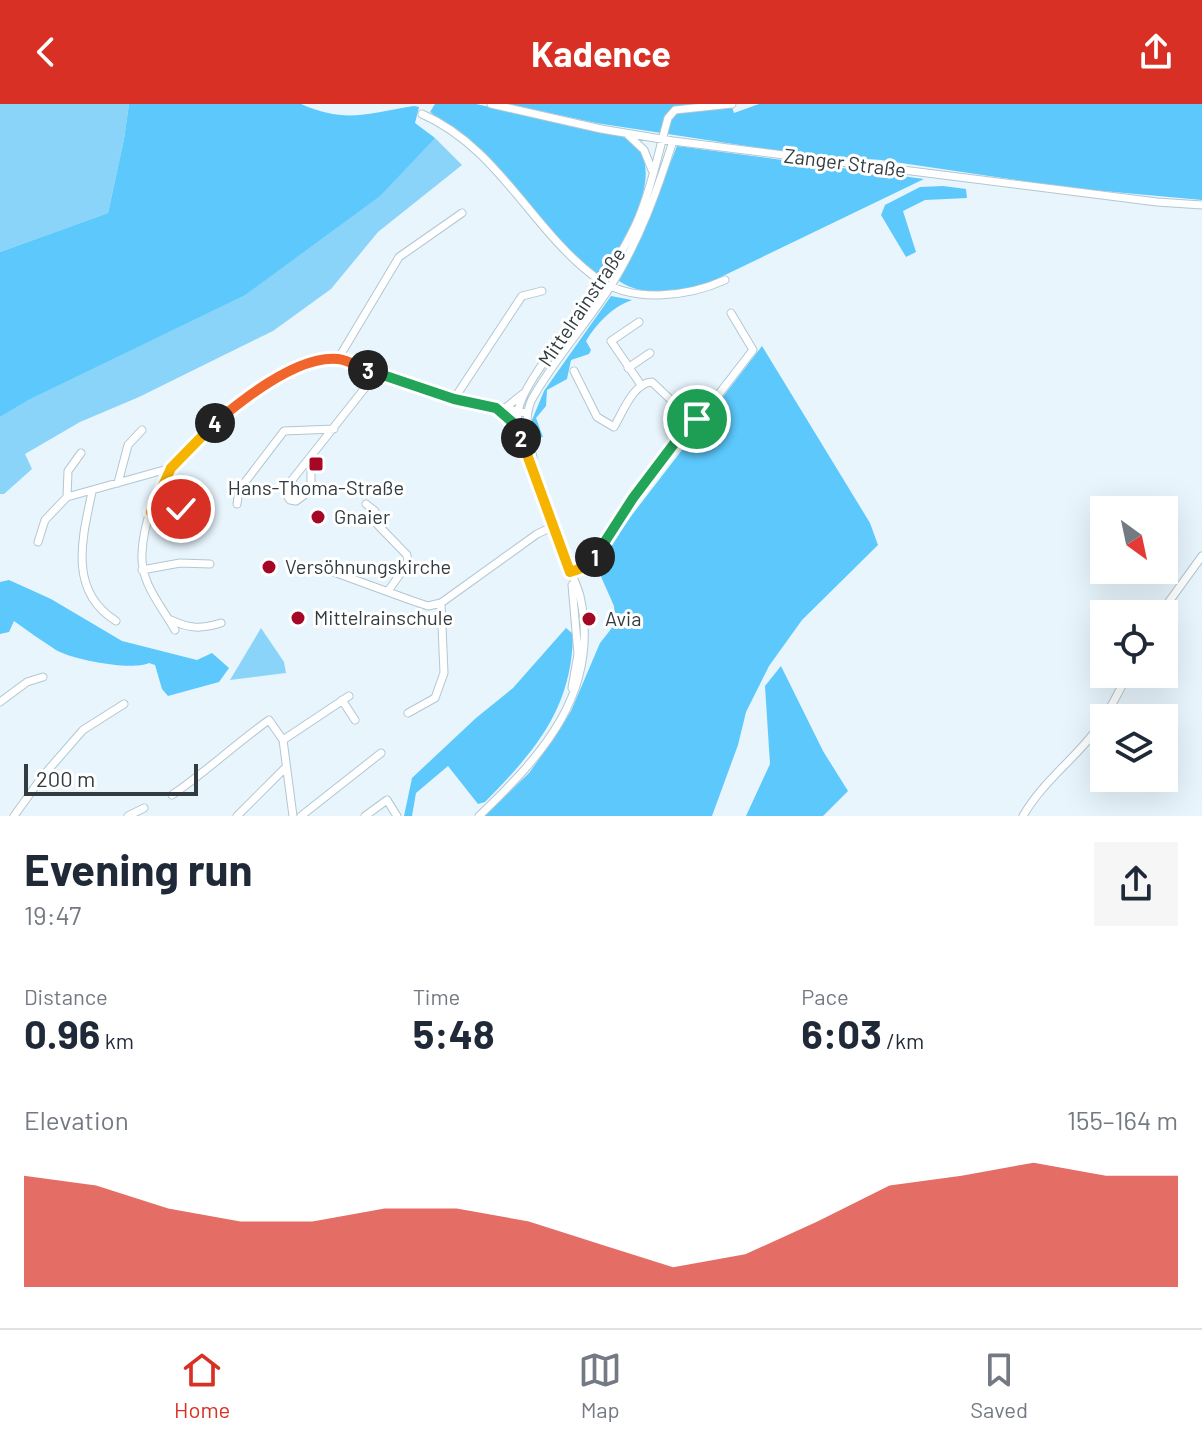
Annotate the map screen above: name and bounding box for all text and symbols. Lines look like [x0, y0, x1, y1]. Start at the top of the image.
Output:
icon: back [24, 30, 68, 74]
icon: share [1134, 30, 1178, 74]
text: Kadence [531, 31, 671, 74]
street label: Zanger Straße [783, 143, 908, 181]
street label: Mittelrainstraße [533, 242, 630, 371]
pin: 3 [348, 350, 388, 390]
text: 3 [362, 357, 374, 383]
pin [663, 385, 731, 453]
icon: arrive [675, 397, 719, 441]
pin: 4 [195, 403, 235, 443]
text: 4 [208, 410, 222, 436]
pin: 2 [501, 418, 541, 458]
text: 2 [515, 425, 527, 451]
marker: Hans-Thoma-Straße [307, 455, 325, 473]
pin [147, 475, 215, 543]
place label: Hans-Thoma-Straße [228, 475, 404, 499]
icon: check [159, 487, 203, 531]
north arrow [1090, 496, 1178, 584]
map controls [1090, 496, 1178, 792]
place label: Gnaier [334, 504, 390, 528]
marker: Gnaier [309, 508, 327, 526]
pin: 1 [575, 537, 615, 577]
text: 1 [591, 544, 599, 570]
place label: Versöhnungskirche [285, 554, 451, 578]
marker: Versöhnungskirche [260, 558, 278, 576]
button: locate [1090, 600, 1178, 688]
place label: Mittelrainschule [314, 605, 453, 629]
place label: Avia [605, 606, 641, 630]
marker: Mittelrainschule [289, 609, 307, 627]
marker: Avia [580, 610, 598, 628]
button: layers [1090, 704, 1178, 792]
scale bar [24, 760, 198, 796]
text: 200 m [36, 765, 95, 791]
text: Evening run [24, 842, 253, 895]
button: share [1094, 842, 1178, 926]
text: 19:47 [24, 899, 81, 930]
text: Distance [24, 983, 108, 1009]
text: Time [413, 983, 460, 1009]
text: Pace [801, 983, 849, 1009]
text: 0.96 [24, 1009, 100, 1057]
text: 5:48 [413, 1009, 495, 1057]
text: 6:03 [801, 1009, 882, 1057]
text: km [100, 1027, 134, 1053]
text: /km [882, 1027, 924, 1053]
text: Elevation [24, 1104, 129, 1135]
text: 155–164 m [1067, 1104, 1178, 1135]
tab: Home [174, 1348, 230, 1422]
tab: Map [578, 1348, 622, 1422]
tab: Saved [970, 1348, 1028, 1422]

